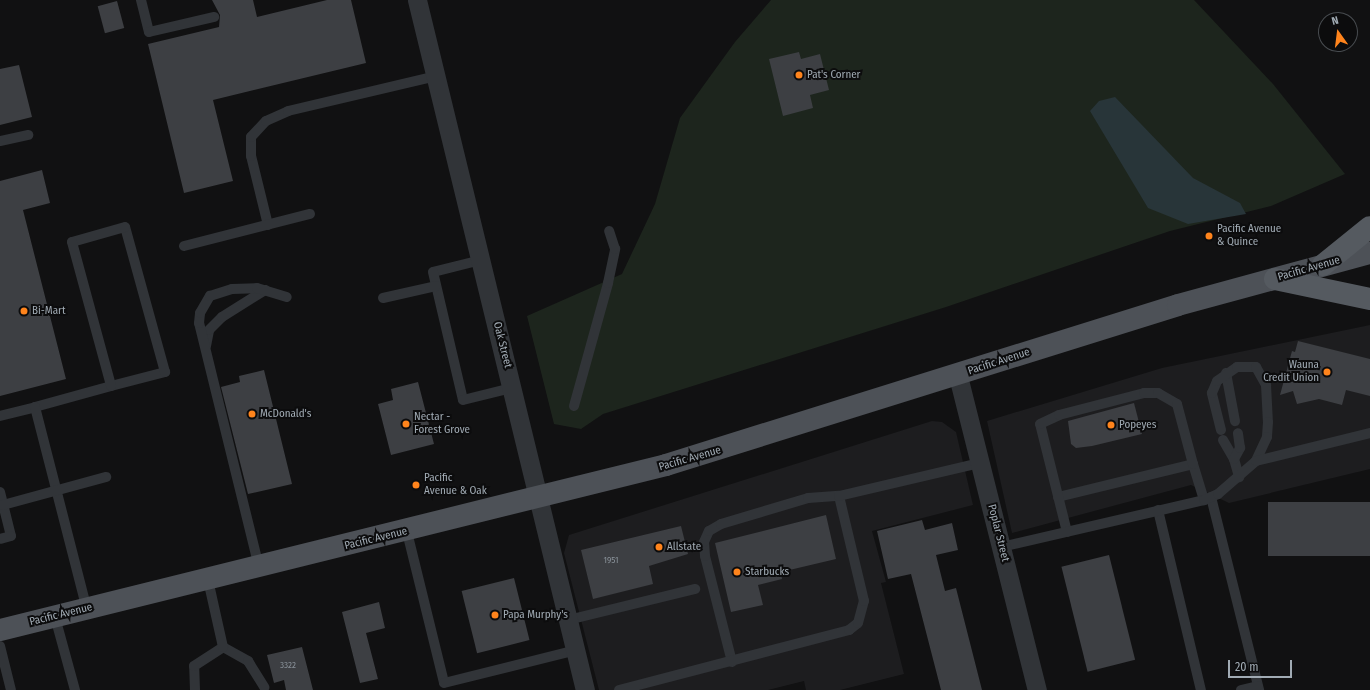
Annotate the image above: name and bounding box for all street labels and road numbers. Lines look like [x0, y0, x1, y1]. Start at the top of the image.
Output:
street label: Pacific Avenue [1276, 254, 1342, 284]
street label: Oak Street [490, 321, 514, 369]
street label: Pacific Avenue [966, 346, 1032, 378]
street label: Pacific Avenue [657, 444, 723, 474]
street label: Poplar Street [984, 503, 1012, 563]
street label: Pacific Avenue [343, 525, 409, 553]
street label: Pacific Avenue [28, 601, 94, 629]

